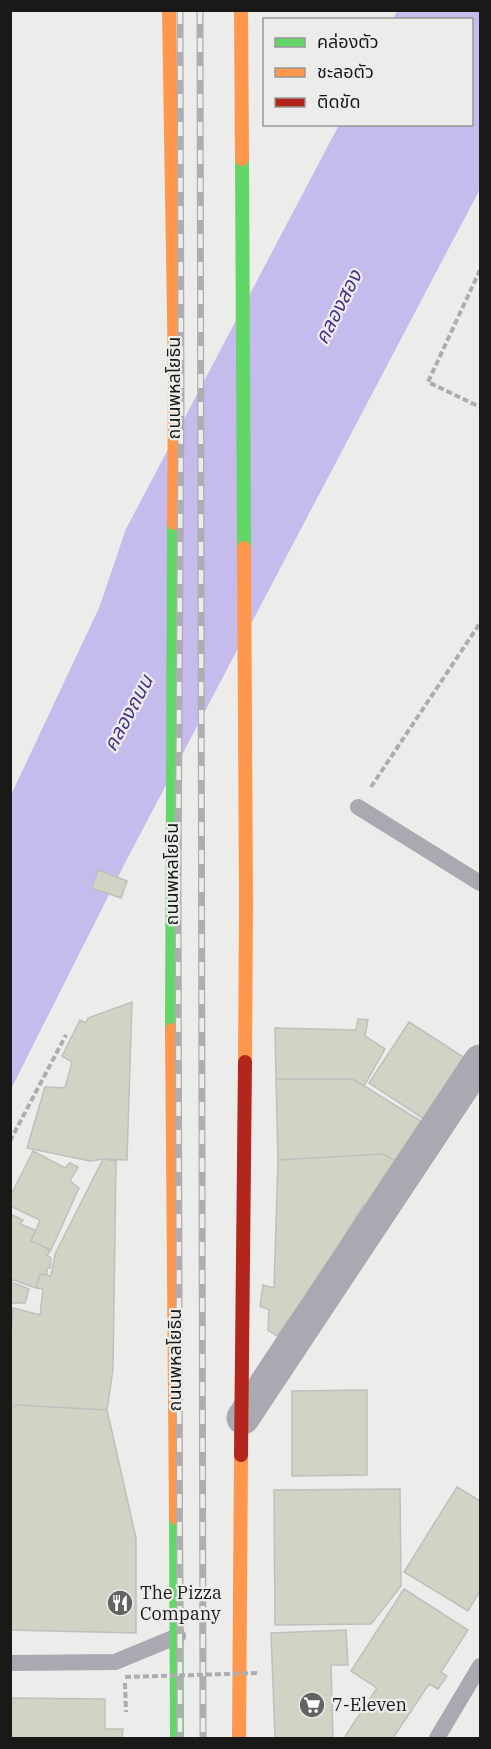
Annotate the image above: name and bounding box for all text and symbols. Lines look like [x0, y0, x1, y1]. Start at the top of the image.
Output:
legend [263, 18, 473, 126]
text: คล่องตัว [317, 30, 379, 53]
text: ชะลอตัว [317, 60, 374, 83]
text: ติดขัด [317, 90, 360, 113]
water label: คลองสอง [307, 264, 368, 348]
street label: ถนนพหลโยธิน [162, 337, 185, 439]
water label: คลองถนน [96, 668, 160, 756]
street label: ถนนพหลโยธิน [160, 823, 183, 925]
street label: ถนนพหลโยธิน [163, 1309, 186, 1411]
place label: The Pizza Company [140, 1581, 222, 1625]
restaurant icon: The Pizza Company [105, 1588, 135, 1618]
supermarket icon: 7-Eleven [297, 1690, 327, 1720]
place label: 7-Eleven [332, 1693, 407, 1716]

